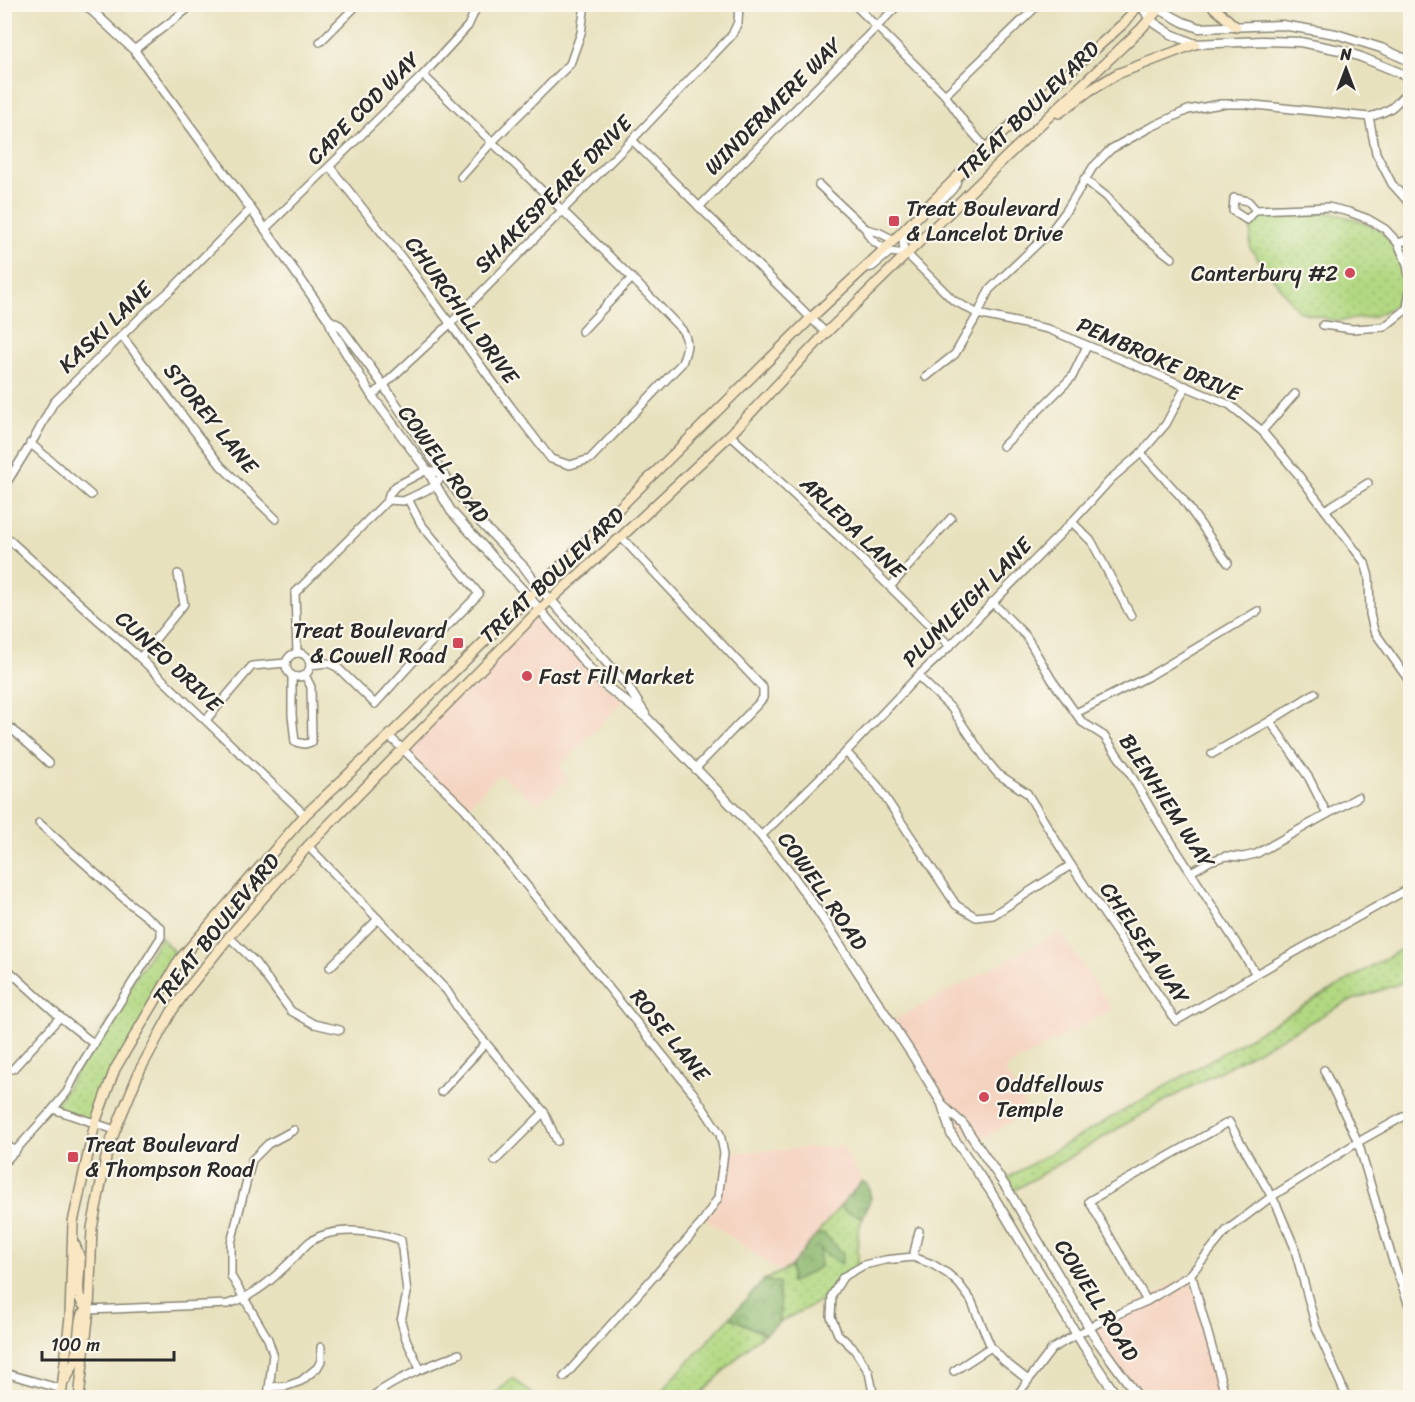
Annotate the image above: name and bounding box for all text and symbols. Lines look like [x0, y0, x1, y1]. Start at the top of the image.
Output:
street label: WINDERMERE WAY [694, 27, 852, 185]
street label: TREAT BOULEVARD [947, 31, 1109, 189]
north arrow [1316, 39, 1376, 99]
text: N [1339, 40, 1352, 69]
street label: CAPE COD WAY [296, 41, 430, 175]
street label: SHAKESPEARE DRIVE [464, 104, 643, 283]
place label: Treat Boulevard & Lancelot Drive [906, 189, 1063, 253]
marker: Treat Boulevard & Lancelot Drive [887, 214, 901, 228]
street label: CHURCHILL DRIVE [395, 227, 531, 394]
place label: Canterbury #2 [1191, 254, 1338, 293]
marker: Canterbury #2 [1343, 266, 1357, 280]
street label: KASKI LANE [48, 270, 163, 383]
street label: PEMBROKE DRIVE [1070, 305, 1249, 413]
street label: STOREY LANE [153, 353, 270, 484]
street label: COWELL ROAD [387, 396, 501, 532]
street label: ARLEDA LANE [790, 465, 917, 589]
street label: TREAT BOULEVARD [470, 497, 634, 653]
street label: PLUMLEIGH LANE [892, 526, 1043, 677]
street label: CUNEO DRIVE [106, 600, 233, 723]
place label: Treat Boulevard & Cowell Road [293, 611, 447, 675]
marker: Treat Boulevard & Cowell Road [451, 636, 465, 650]
place label: Fast Fill Market [539, 657, 695, 696]
marker: Fast Fill Market [520, 669, 534, 683]
street label: BLENHIEM WAY [1108, 725, 1227, 878]
street label: COWELL ROAD [767, 823, 879, 959]
street label: TREAT BOULEVARD [142, 844, 290, 1014]
street label: CHELSEA WAY [1089, 873, 1201, 1013]
street label: ROSE LANE [620, 979, 721, 1092]
place label: Oddfellows Temple [996, 1065, 1104, 1129]
marker: Oddfellows Temple [977, 1090, 991, 1104]
place label: Treat Boulevard & Thompson Road [85, 1125, 255, 1189]
marker: Treat Boulevard & Thompson Road [66, 1150, 80, 1164]
street label: COWELL ROAD [1044, 1231, 1150, 1369]
scale bar [42, 1324, 174, 1362]
text: 100 m [51, 1329, 100, 1361]

